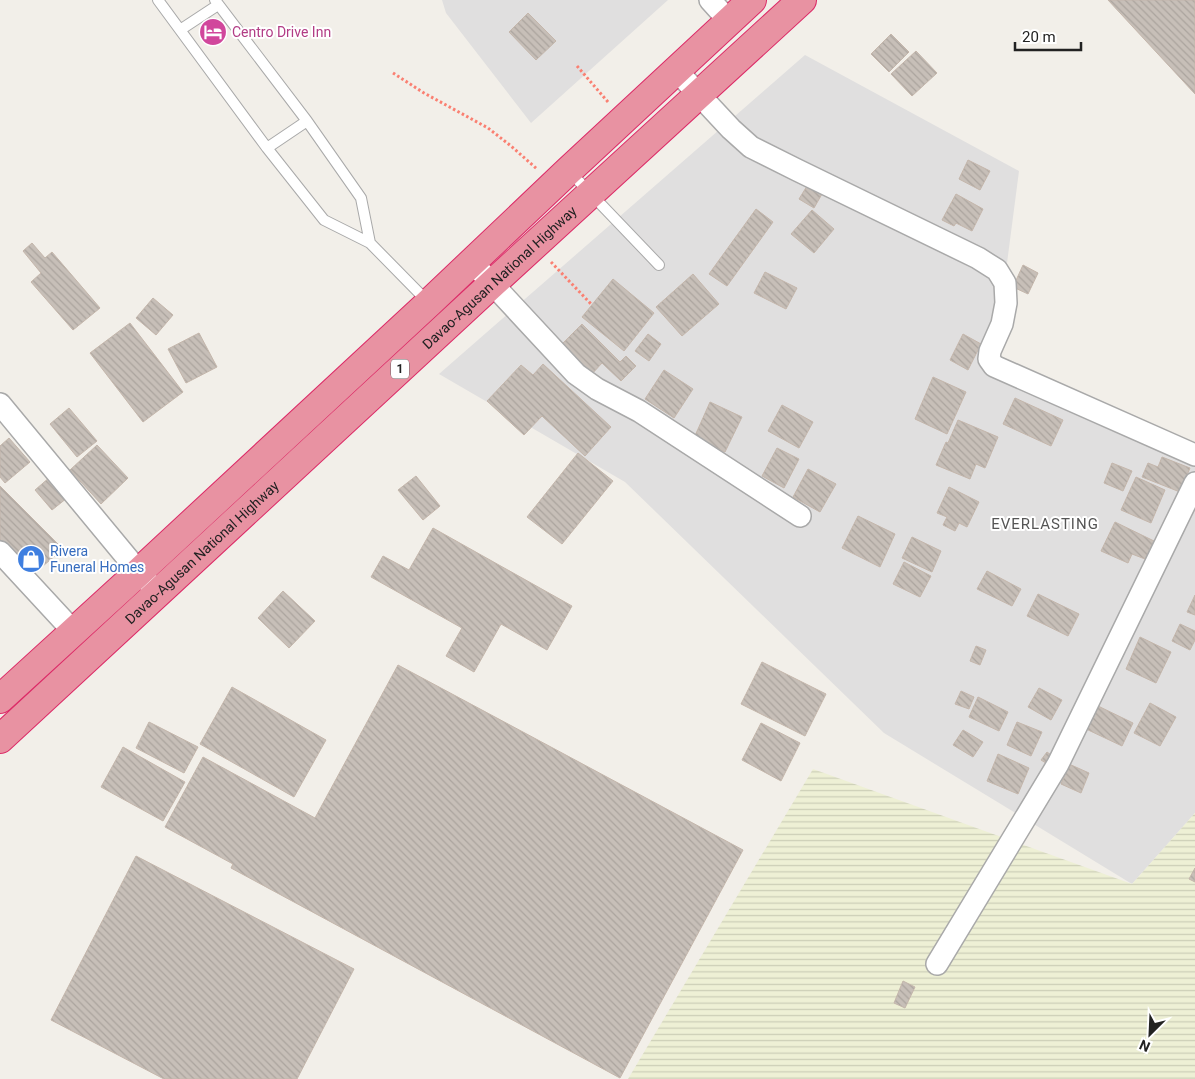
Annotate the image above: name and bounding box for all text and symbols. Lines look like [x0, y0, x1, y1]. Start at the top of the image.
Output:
hotel icon: Centro Drive Inn [198, 17, 228, 47]
scale bar [1015, 20, 1081, 52]
place label: Centro Drive Inn [232, 24, 331, 40]
text: 20 m [1022, 28, 1056, 46]
street label: Davao-Agusan National Highway [419, 203, 580, 352]
road number: 1 [391, 359, 409, 378]
street label: Davao-Agusan National Highway [122, 477, 282, 627]
district label: EVERLASTING [991, 515, 1099, 533]
place label: Rivera Funeral Homes [50, 543, 144, 575]
shop icon: Rivera Funeral Homes [16, 544, 46, 574]
north arrow [1125, 1009, 1175, 1059]
text: N [1137, 1037, 1152, 1055]

